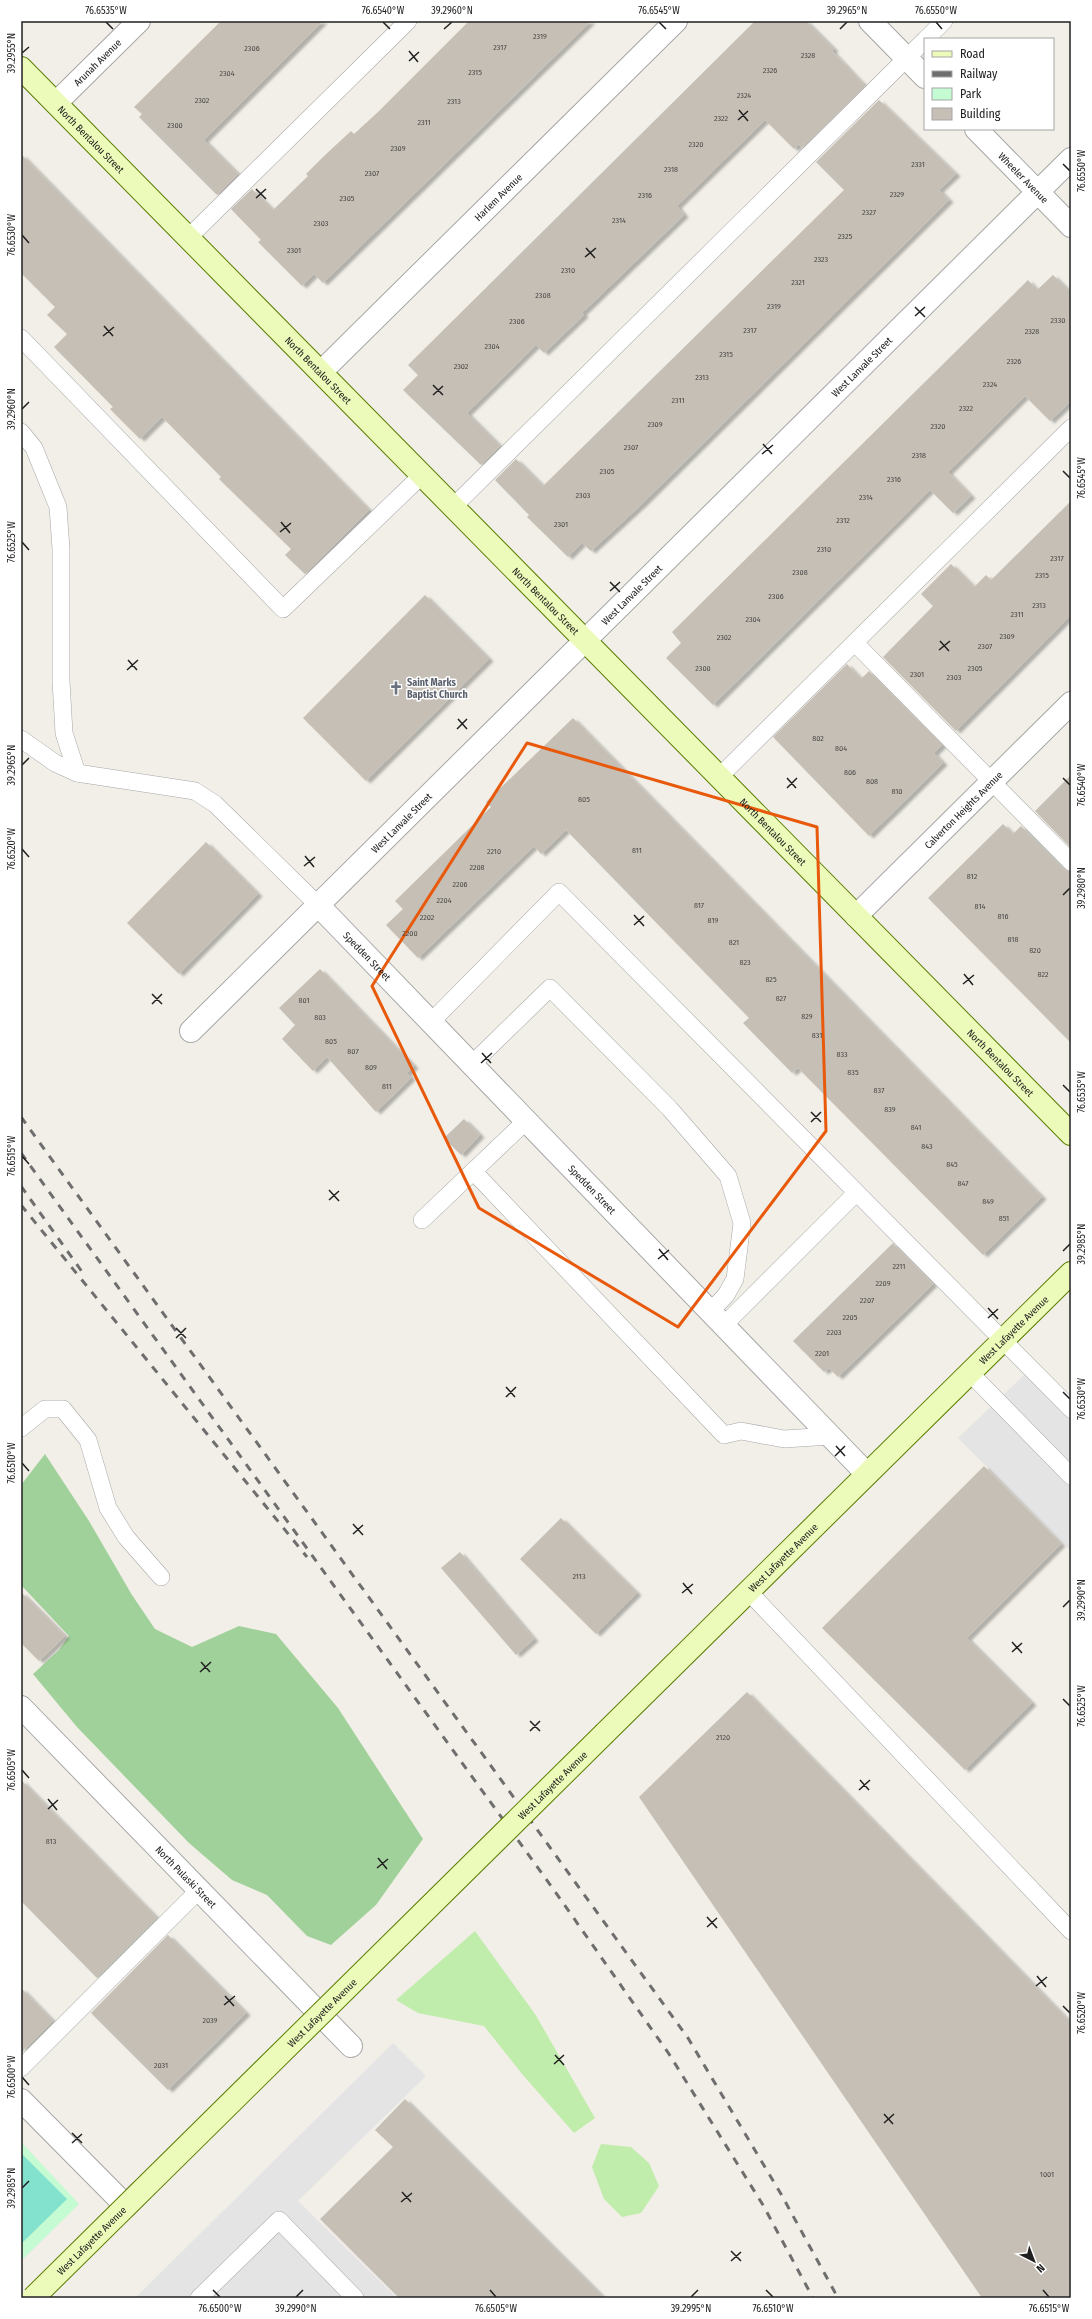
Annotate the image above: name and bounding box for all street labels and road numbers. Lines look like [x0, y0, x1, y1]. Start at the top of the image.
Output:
street label: Arunah Avenue [72, 37, 124, 89]
street label: North Bentalou Street [55, 104, 127, 177]
street label: Wheeler Avenue [995, 150, 1050, 206]
street label: Harlem Avenue [472, 171, 525, 224]
street label: West Lanvale Street [829, 334, 896, 400]
street label: North Bentalou Street [282, 335, 354, 407]
street label: West Lanvale Street [599, 562, 665, 628]
street label: North Bentalou Street [509, 565, 581, 638]
street label: Calverton Heights Avenue [923, 769, 1005, 852]
street label: West Lanvale Street [369, 790, 435, 856]
street label: North Bentalou Street [737, 796, 809, 869]
street label: Spedden Street [340, 930, 393, 984]
street label: North Bentalou Street [964, 1027, 1036, 1100]
street label: Spedden Street [565, 1163, 618, 1217]
street label: West Lafayette Avenue [977, 1294, 1051, 1367]
street label: West Lafayette Avenue [747, 1521, 821, 1595]
street label: West Lafayette Avenue [516, 1749, 590, 1822]
street label: North Pulaski Street [153, 1844, 219, 1912]
street label: West Lafayette Avenue [285, 1977, 360, 2050]
street label: West Lafayette Avenue [55, 2204, 129, 2278]

